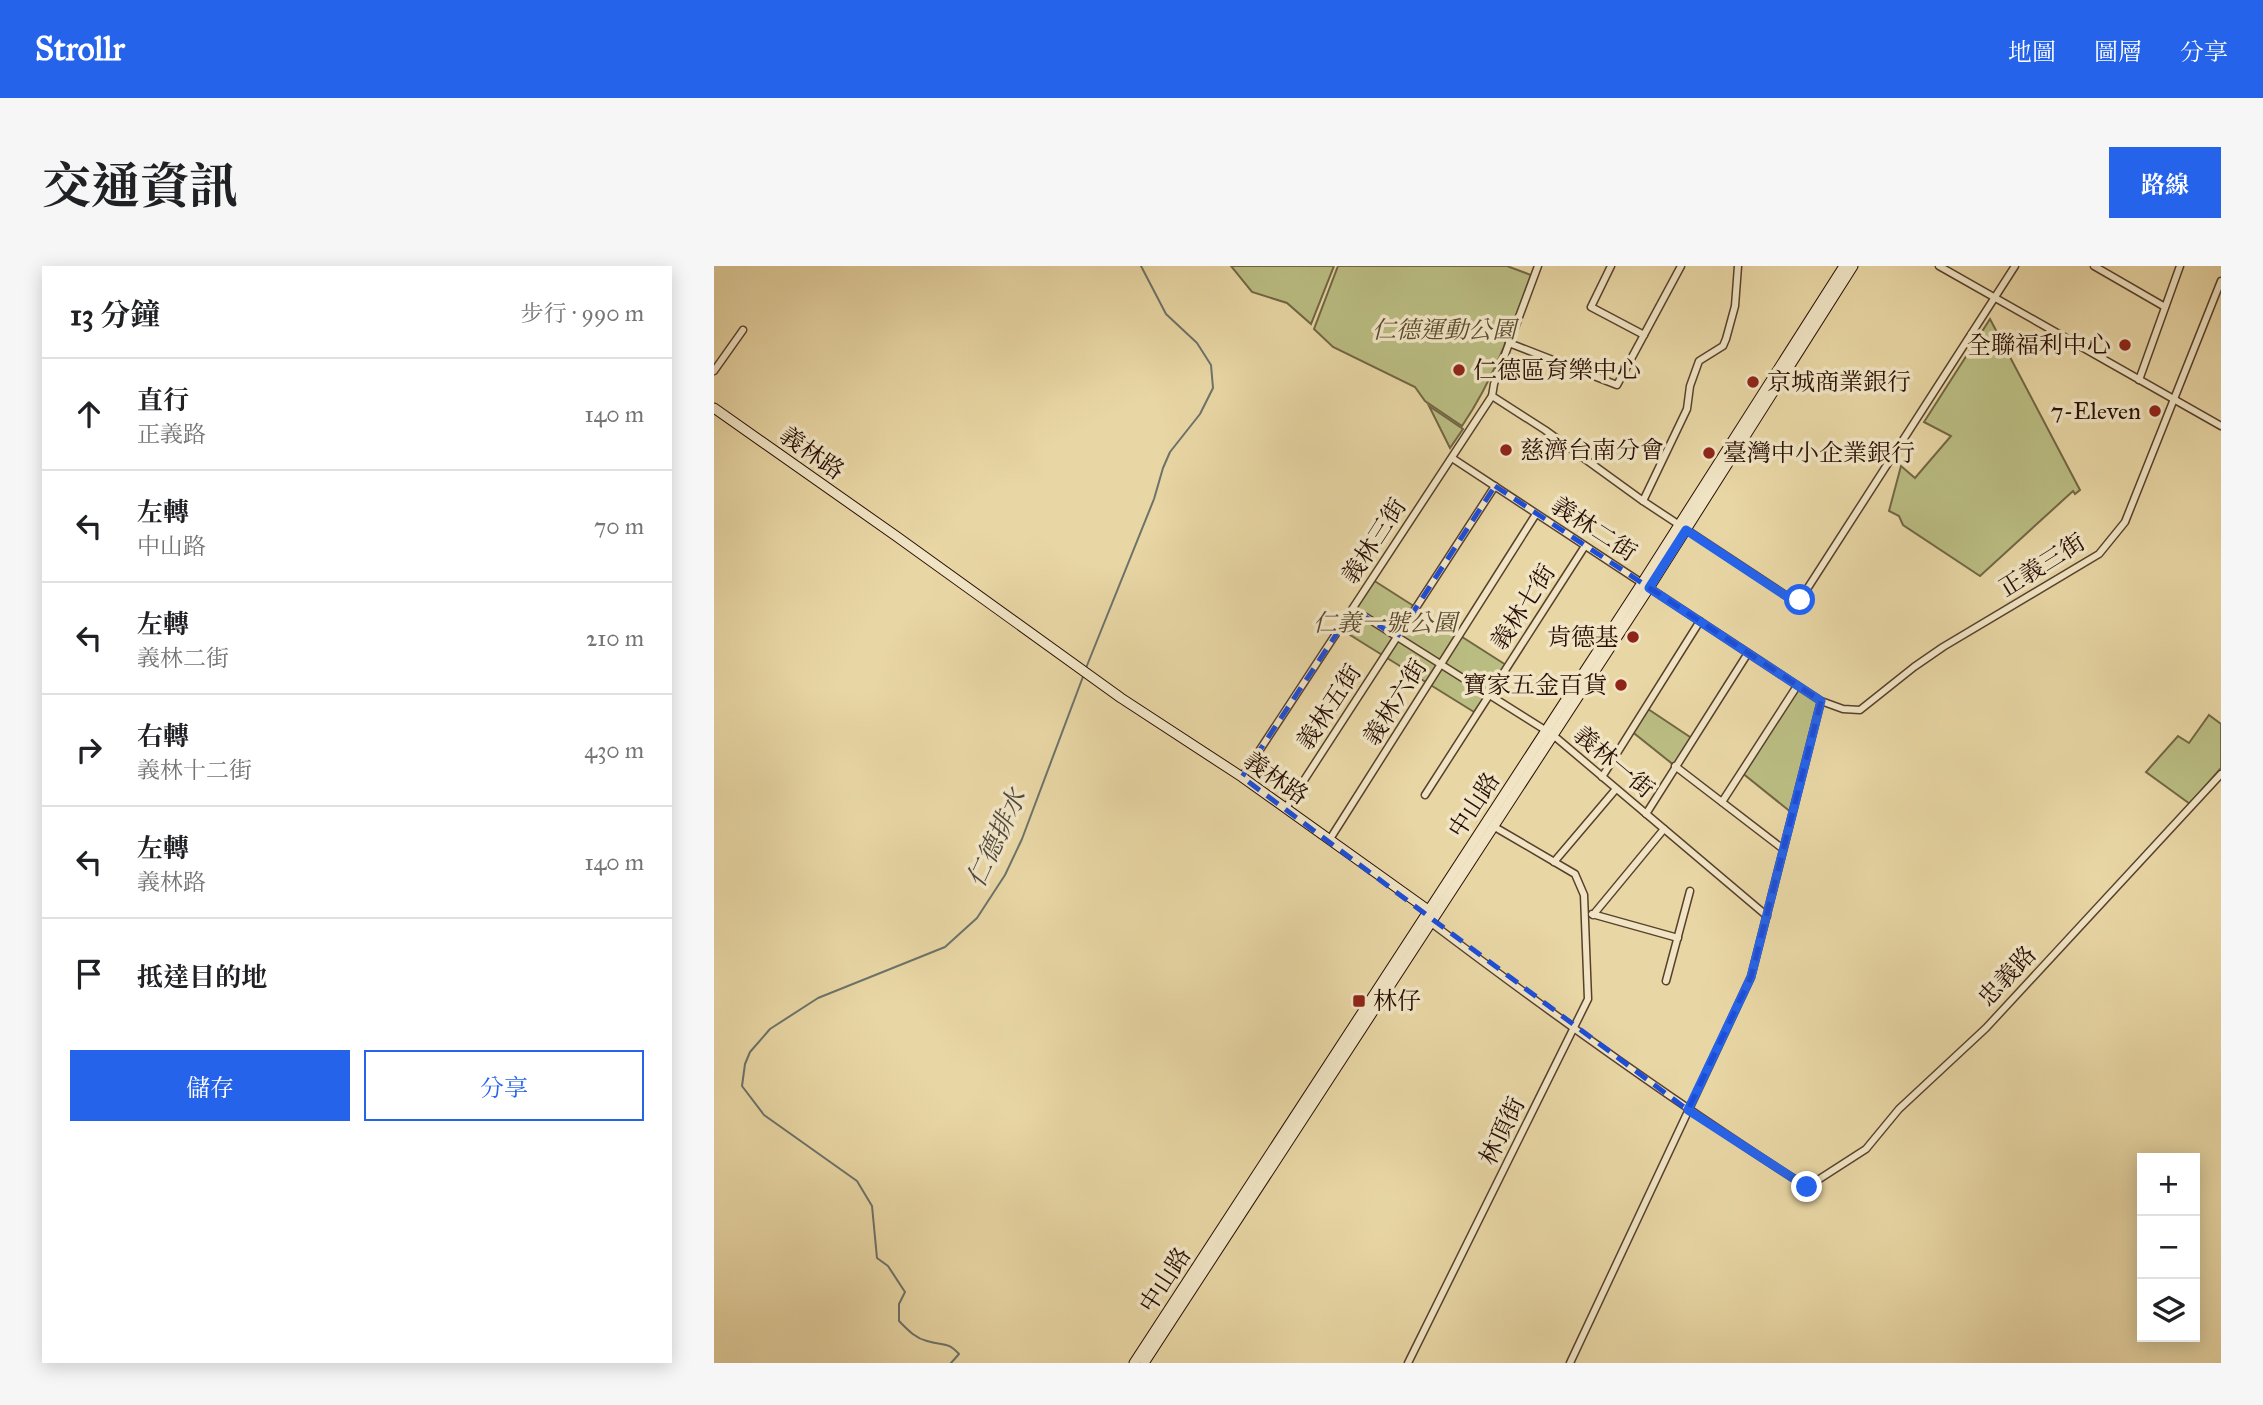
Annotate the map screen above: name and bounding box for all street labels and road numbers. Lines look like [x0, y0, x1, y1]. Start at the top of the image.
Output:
street label: 義林路 [774, 420, 850, 486]
street label: 義林二街 [1546, 490, 1642, 568]
street label: 義林三街 [1335, 493, 1413, 589]
street label: 正義三街 [1993, 527, 2091, 603]
street label: 義林七街 [1484, 559, 1562, 655]
street label: 義林六街 [1357, 653, 1433, 751]
street label: 義林五街 [1290, 659, 1368, 755]
street label: 義林一街 [1568, 720, 1660, 804]
street label: 義林路 [1238, 745, 1314, 811]
street label: 中山路 [1442, 767, 1506, 843]
street label: 忠義路 [1971, 939, 2043, 1013]
street label: 林頂街 [1473, 1092, 1531, 1170]
street label: 中山路 [1133, 1242, 1197, 1318]

